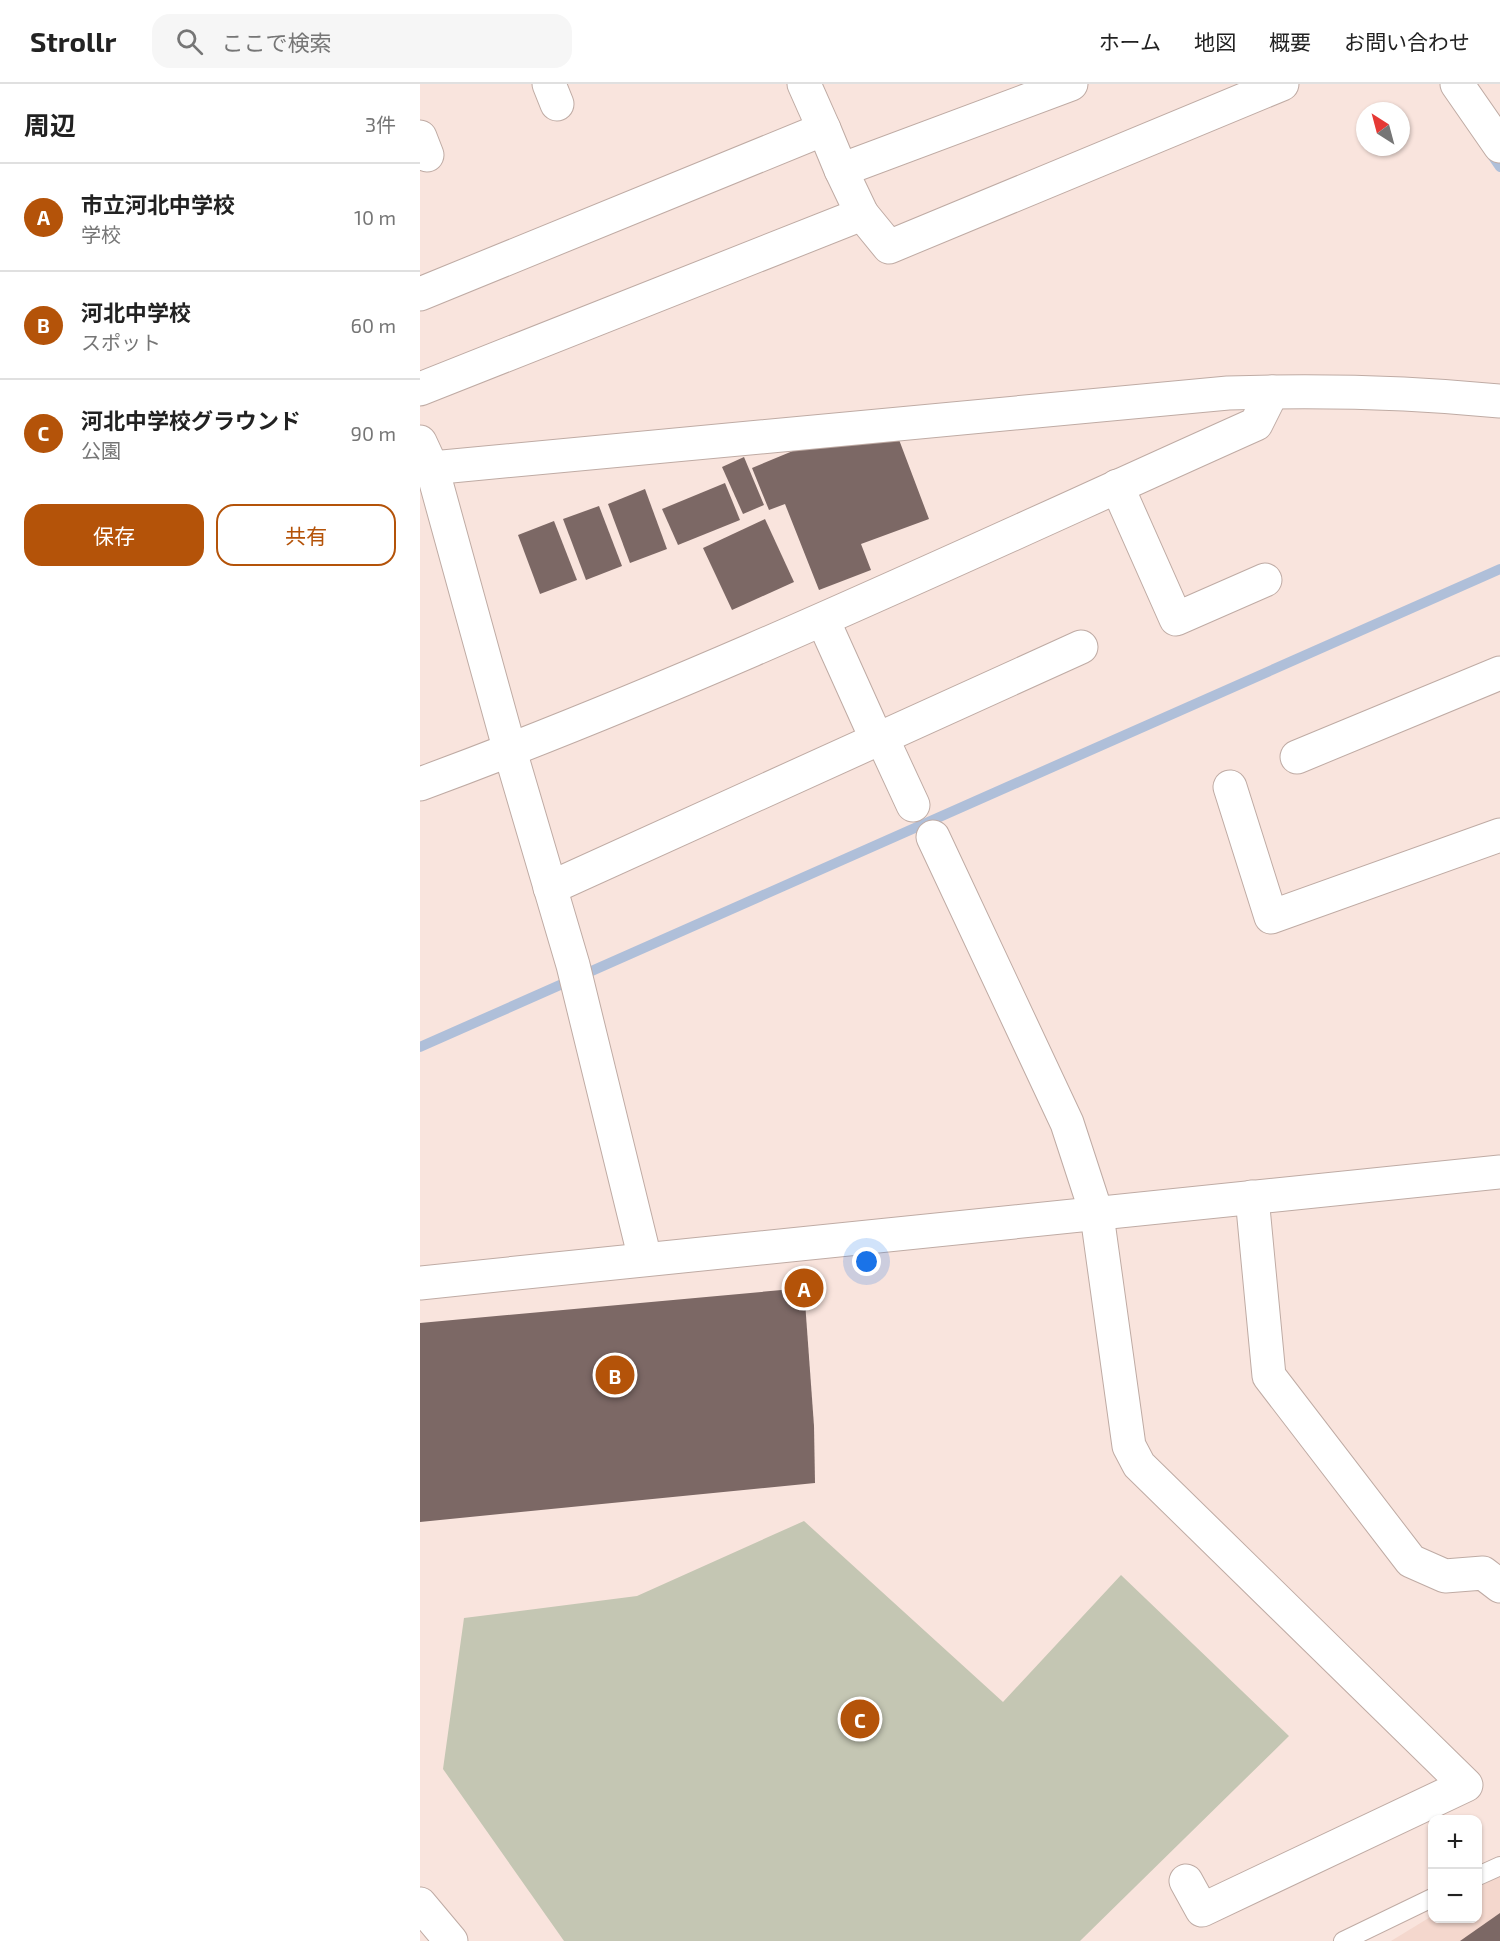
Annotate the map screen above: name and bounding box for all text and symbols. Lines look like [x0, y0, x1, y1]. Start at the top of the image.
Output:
search box [152, 14, 572, 68]
text: Strollr [30, 24, 116, 58]
icon: search [173, 25, 206, 58]
text: ここで検索 [221, 29, 331, 55]
text: ホーム [1099, 29, 1161, 54]
text: 地図 [1194, 29, 1236, 54]
text: 概要 [1269, 29, 1311, 54]
text: お問い合わせ [1344, 29, 1470, 54]
north arrow [1356, 102, 1410, 156]
text: 周辺 [24, 109, 76, 140]
text: 3件 [365, 112, 396, 136]
text: 市立河北中学校 [81, 191, 235, 217]
text: A [37, 205, 50, 229]
text: 10 m [354, 205, 396, 229]
text: 学校 [81, 222, 121, 246]
text: 河北中学校 [81, 299, 191, 325]
text: B [37, 313, 50, 337]
text: 60 m [351, 313, 396, 337]
text: スポット [81, 330, 161, 354]
text: 河北中学校グラウンド [81, 407, 301, 433]
text: C [38, 421, 49, 445]
text: 90 m [351, 421, 396, 445]
text: 公園 [81, 438, 121, 462]
button: 保存 [24, 504, 204, 566]
button: 共有 [216, 504, 396, 566]
your location [852, 1247, 881, 1276]
pin: A [784, 1266, 824, 1310]
pin: B [596, 1352, 634, 1398]
pin: C [840, 1696, 880, 1742]
map controls [1428, 1815, 1482, 1923]
button: + [1428, 1815, 1482, 1869]
button: − [1428, 1869, 1482, 1923]

